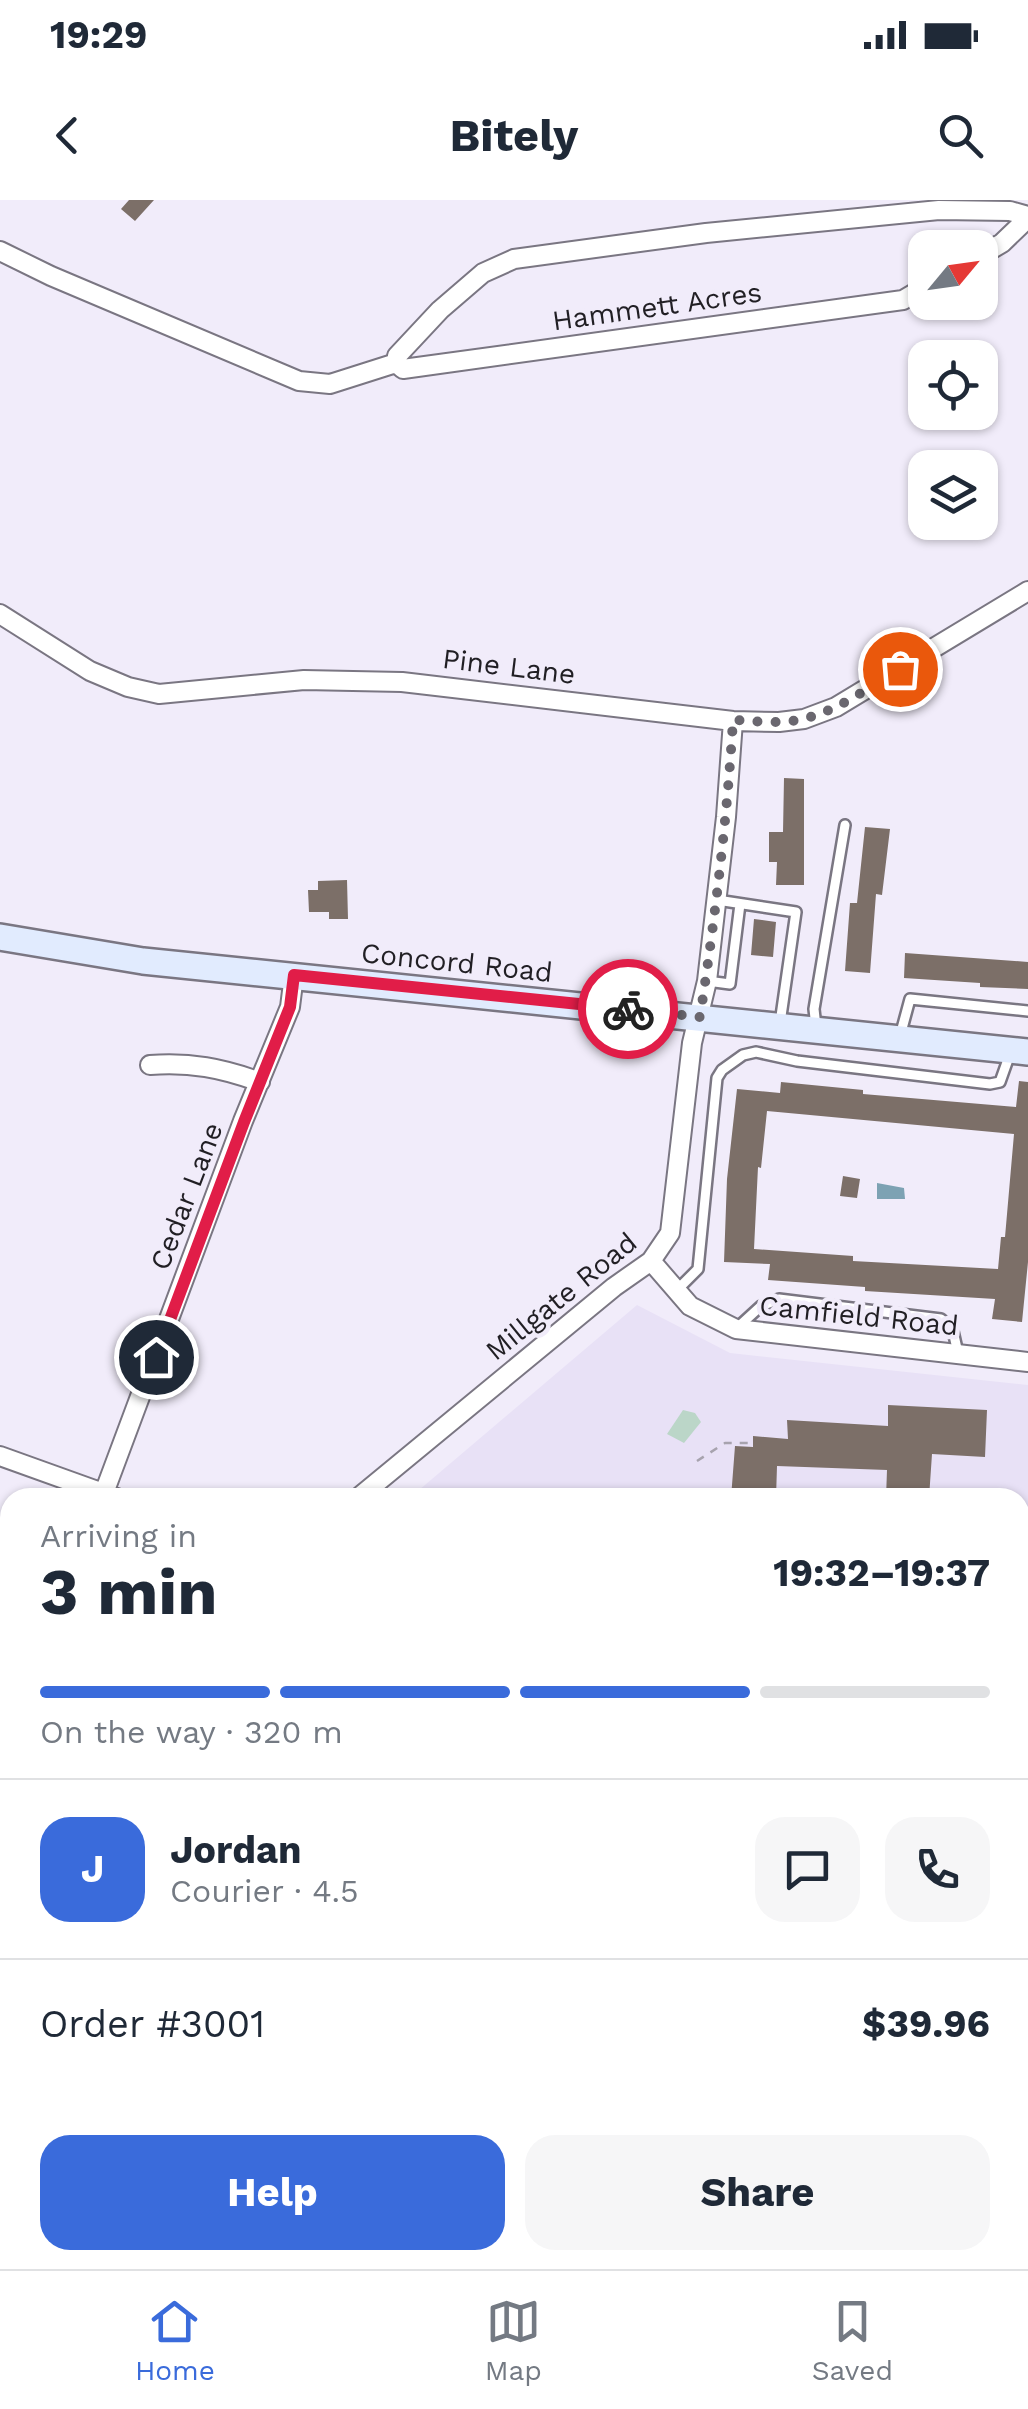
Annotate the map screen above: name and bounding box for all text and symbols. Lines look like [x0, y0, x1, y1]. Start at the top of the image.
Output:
text: 19:29 [50, 13, 147, 57]
icon: back [40, 108, 95, 163]
icon: search [933, 108, 988, 163]
text: Bitely [450, 109, 578, 162]
north arrow [908, 230, 998, 320]
map controls [908, 230, 998, 540]
street label: Hammett Acres [550, 275, 764, 338]
button: locate [908, 340, 998, 430]
button: layers [908, 450, 998, 540]
pin [858, 627, 943, 712]
street label: Pine Lane [441, 642, 577, 691]
icon: bag [873, 642, 928, 697]
street label: Concord Road [360, 936, 554, 989]
courier [578, 959, 678, 1059]
icon: bike [601, 982, 656, 1037]
street label: Cedar Lane [143, 1118, 230, 1275]
street label: Millgate Road [479, 1226, 643, 1367]
street label: Camfield Road [758, 1289, 960, 1342]
pin [114, 1315, 199, 1400]
icon: home [129, 1330, 184, 1385]
text: Arriving in [40, 1517, 197, 1555]
text: 19:32–19:37 [773, 1551, 990, 1595]
text: 3 min [40, 1554, 218, 1630]
text: On the way · 320 m [40, 1713, 343, 1751]
button: chat [755, 1817, 860, 1922]
button: phone [885, 1817, 990, 1922]
text: Jordan [170, 1828, 302, 1872]
text: J [81, 1847, 104, 1891]
text: Courier · 4.5 [170, 1872, 359, 1910]
text: Order #3001 [40, 2002, 265, 2046]
text: $39.96 [862, 2002, 990, 2046]
button: Help [40, 2135, 505, 2250]
button: Share [525, 2135, 990, 2250]
tab: Home [135, 2294, 215, 2387]
tab: Map [485, 2294, 542, 2387]
tab: Saved [812, 2294, 893, 2387]

